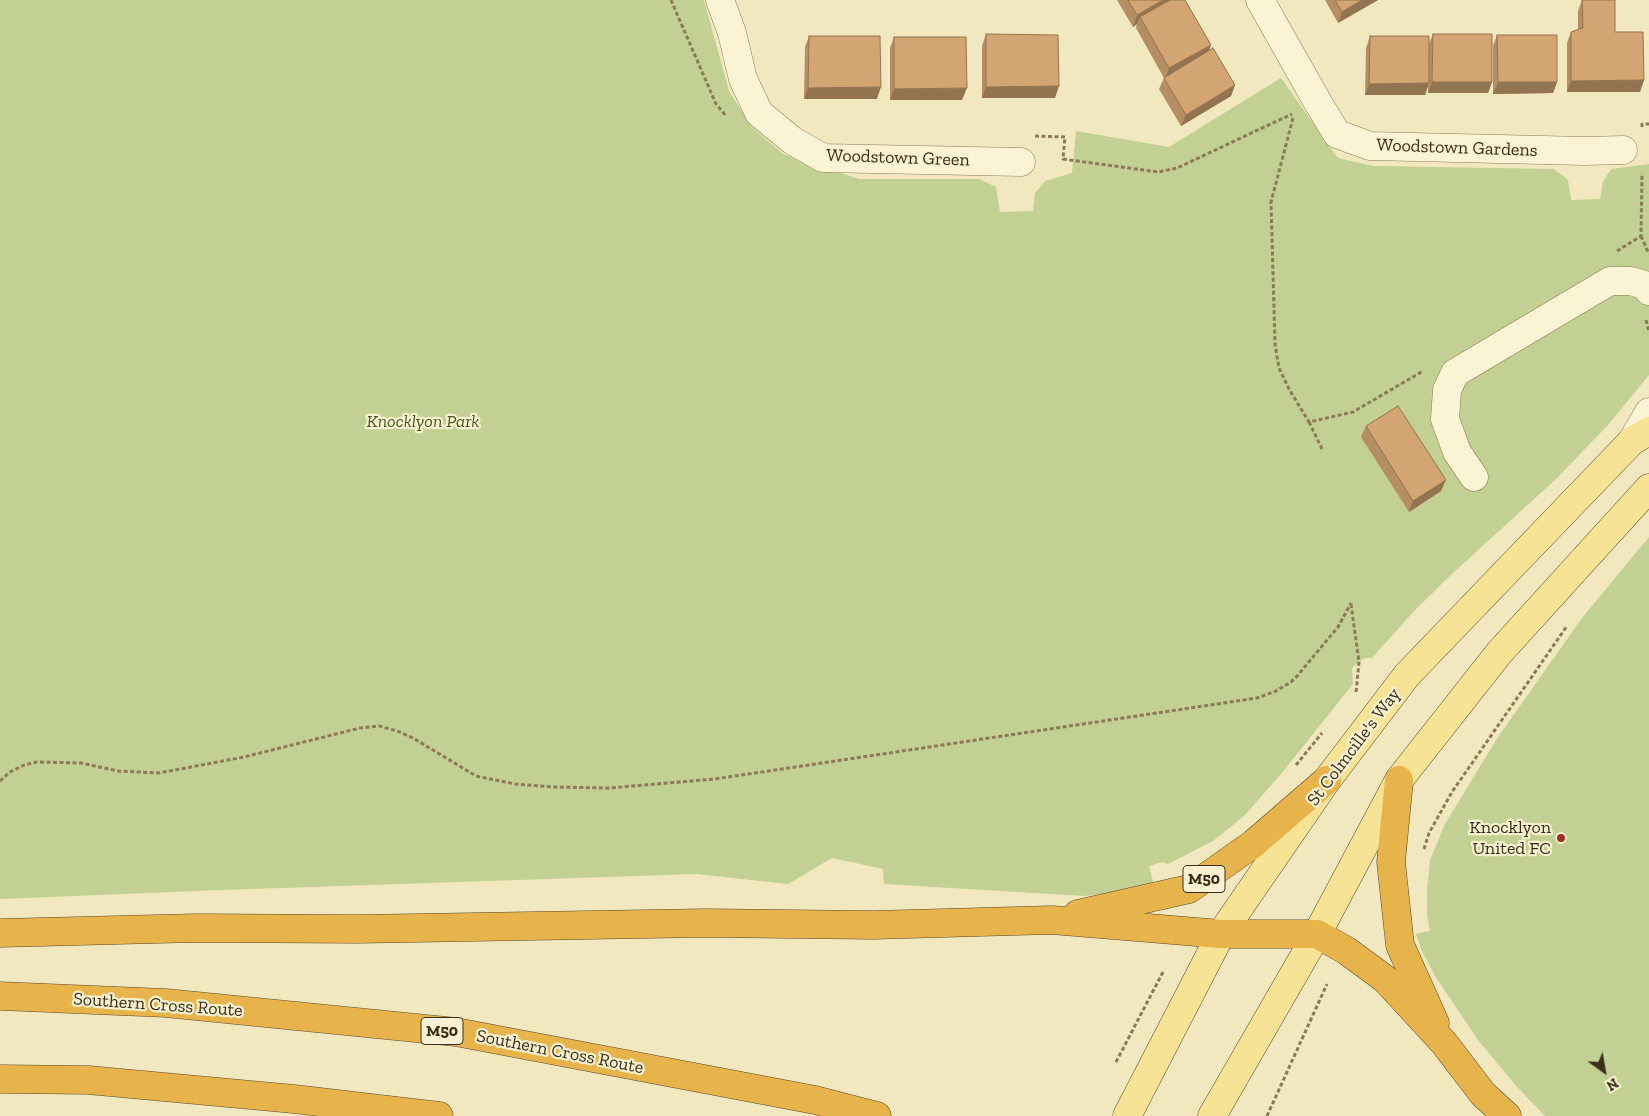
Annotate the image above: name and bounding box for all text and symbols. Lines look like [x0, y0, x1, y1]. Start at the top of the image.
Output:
street label: Woodstown Gardens [1376, 134, 1538, 162]
street label: Woodstown Green [826, 145, 970, 171]
park label: Knocklyon Park [367, 411, 479, 433]
street label: St Colmcille's Way [1303, 684, 1405, 810]
place label: Knocklyon United FC [1469, 817, 1551, 860]
marker: Knocklyon United FC [1555, 832, 1567, 844]
road number: M50 [1183, 866, 1225, 892]
street label: Southern Cross Route [73, 988, 243, 1022]
road number: M50 [421, 1018, 463, 1044]
street label: Southern Cross Route [475, 1025, 645, 1079]
north arrow [1579, 1046, 1629, 1096]
text: N [1603, 1074, 1621, 1094]

